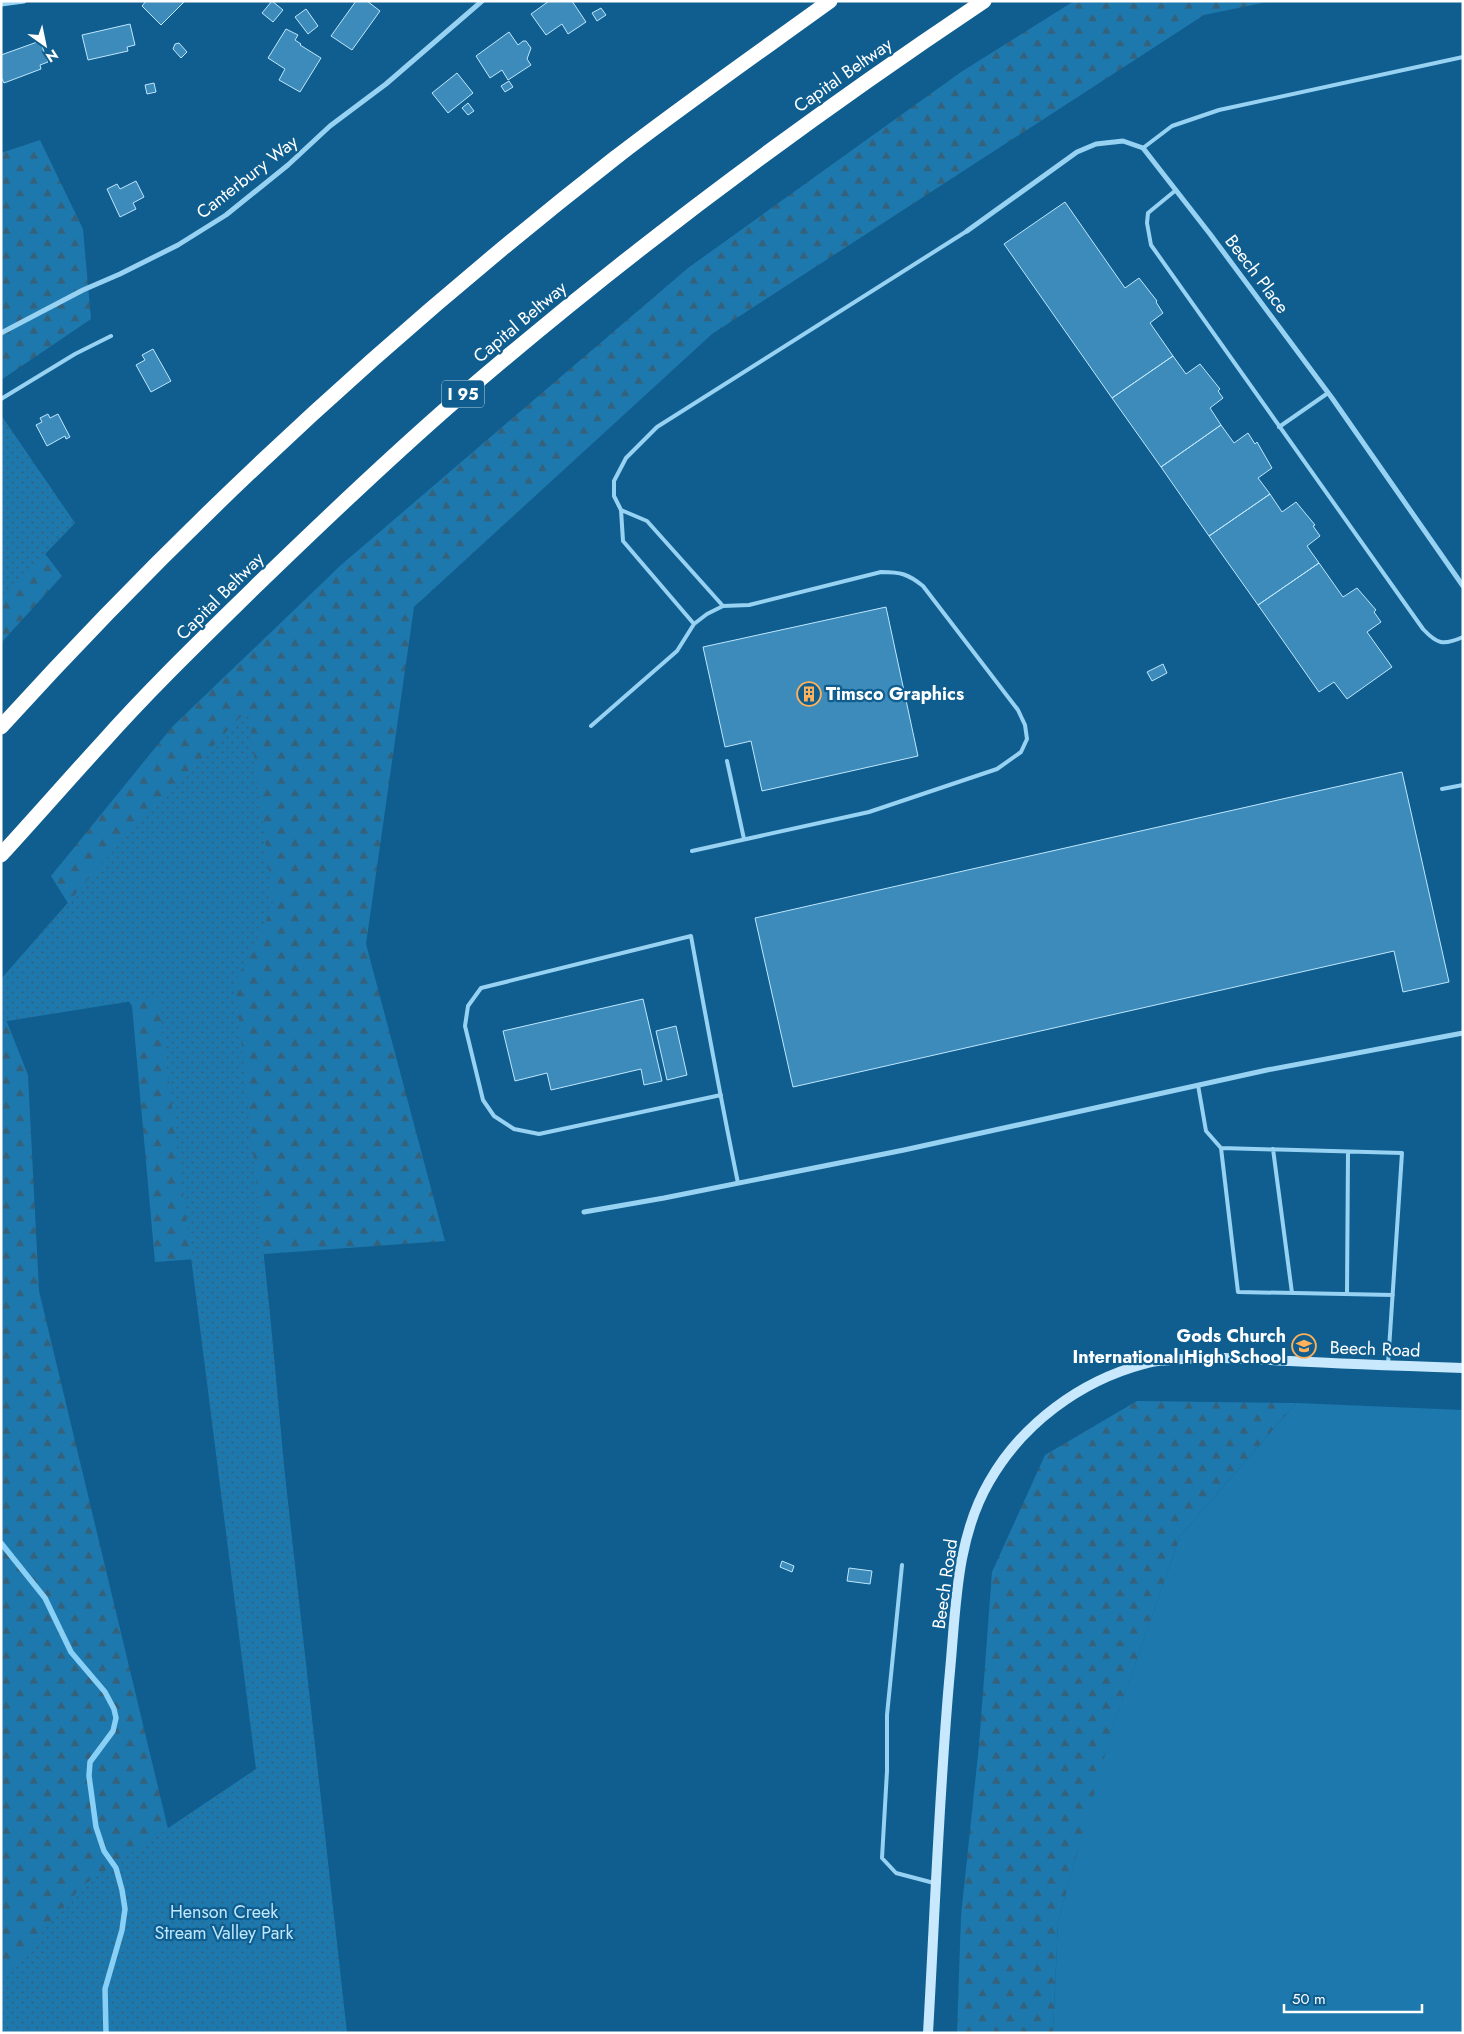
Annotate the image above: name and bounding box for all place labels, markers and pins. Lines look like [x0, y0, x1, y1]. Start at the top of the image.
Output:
building icon: Timsco Graphics [796, 681, 822, 707]
place label: Timsco Graphics [826, 681, 964, 707]
place label: Gods Church International High School [1073, 1323, 1286, 1370]
school or university icon: Gods Church International High School [1291, 1333, 1317, 1359]

